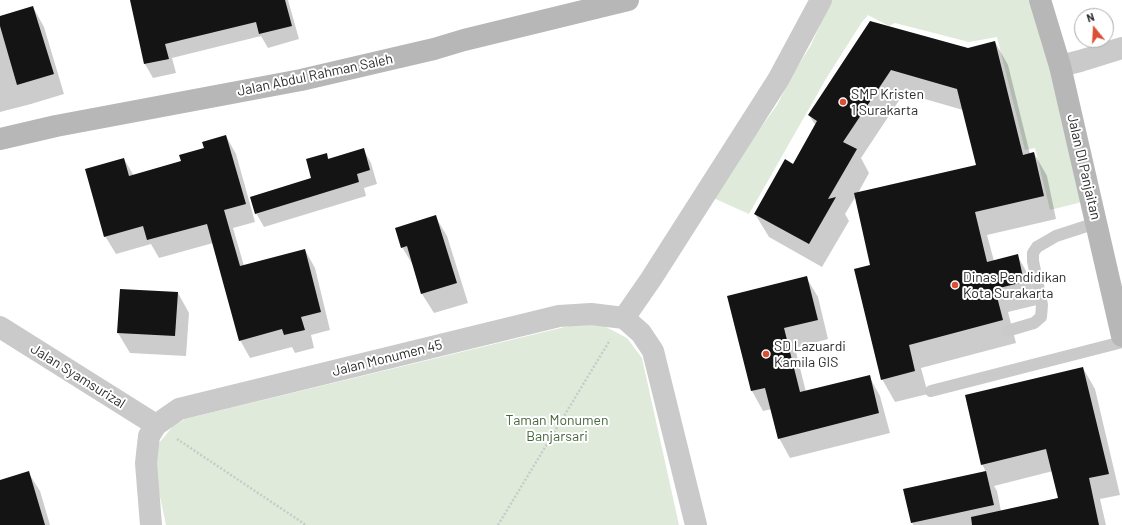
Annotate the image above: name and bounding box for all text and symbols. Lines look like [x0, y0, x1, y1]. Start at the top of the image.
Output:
north arrow [1074, 8, 1114, 48]
text: N [1085, 10, 1096, 24]
street label: Jalan Abdul Rahman Saleh [235, 50, 395, 100]
place label: SMP Kristen 1 Surakarta [851, 86, 924, 118]
marker: SMP Kristen 1 Surakarta [838, 97, 848, 107]
street label: Jalan DI Panjaitan [1064, 113, 1104, 221]
place label: Dinas Pendidikan Kota Surakarta [963, 269, 1066, 302]
marker: Dinas Pendidikan Kota Surakarta [950, 280, 960, 290]
street label: Jalan Monumen 45 [330, 336, 444, 380]
place label: SD Lazuardi Kamila GIS [774, 338, 846, 370]
street label: Jalan Syamsurizal [27, 340, 129, 412]
marker: SD Lazuardi Kamila GIS [761, 349, 771, 359]
park label: Taman Monumen Banjarsari [505, 412, 609, 444]

